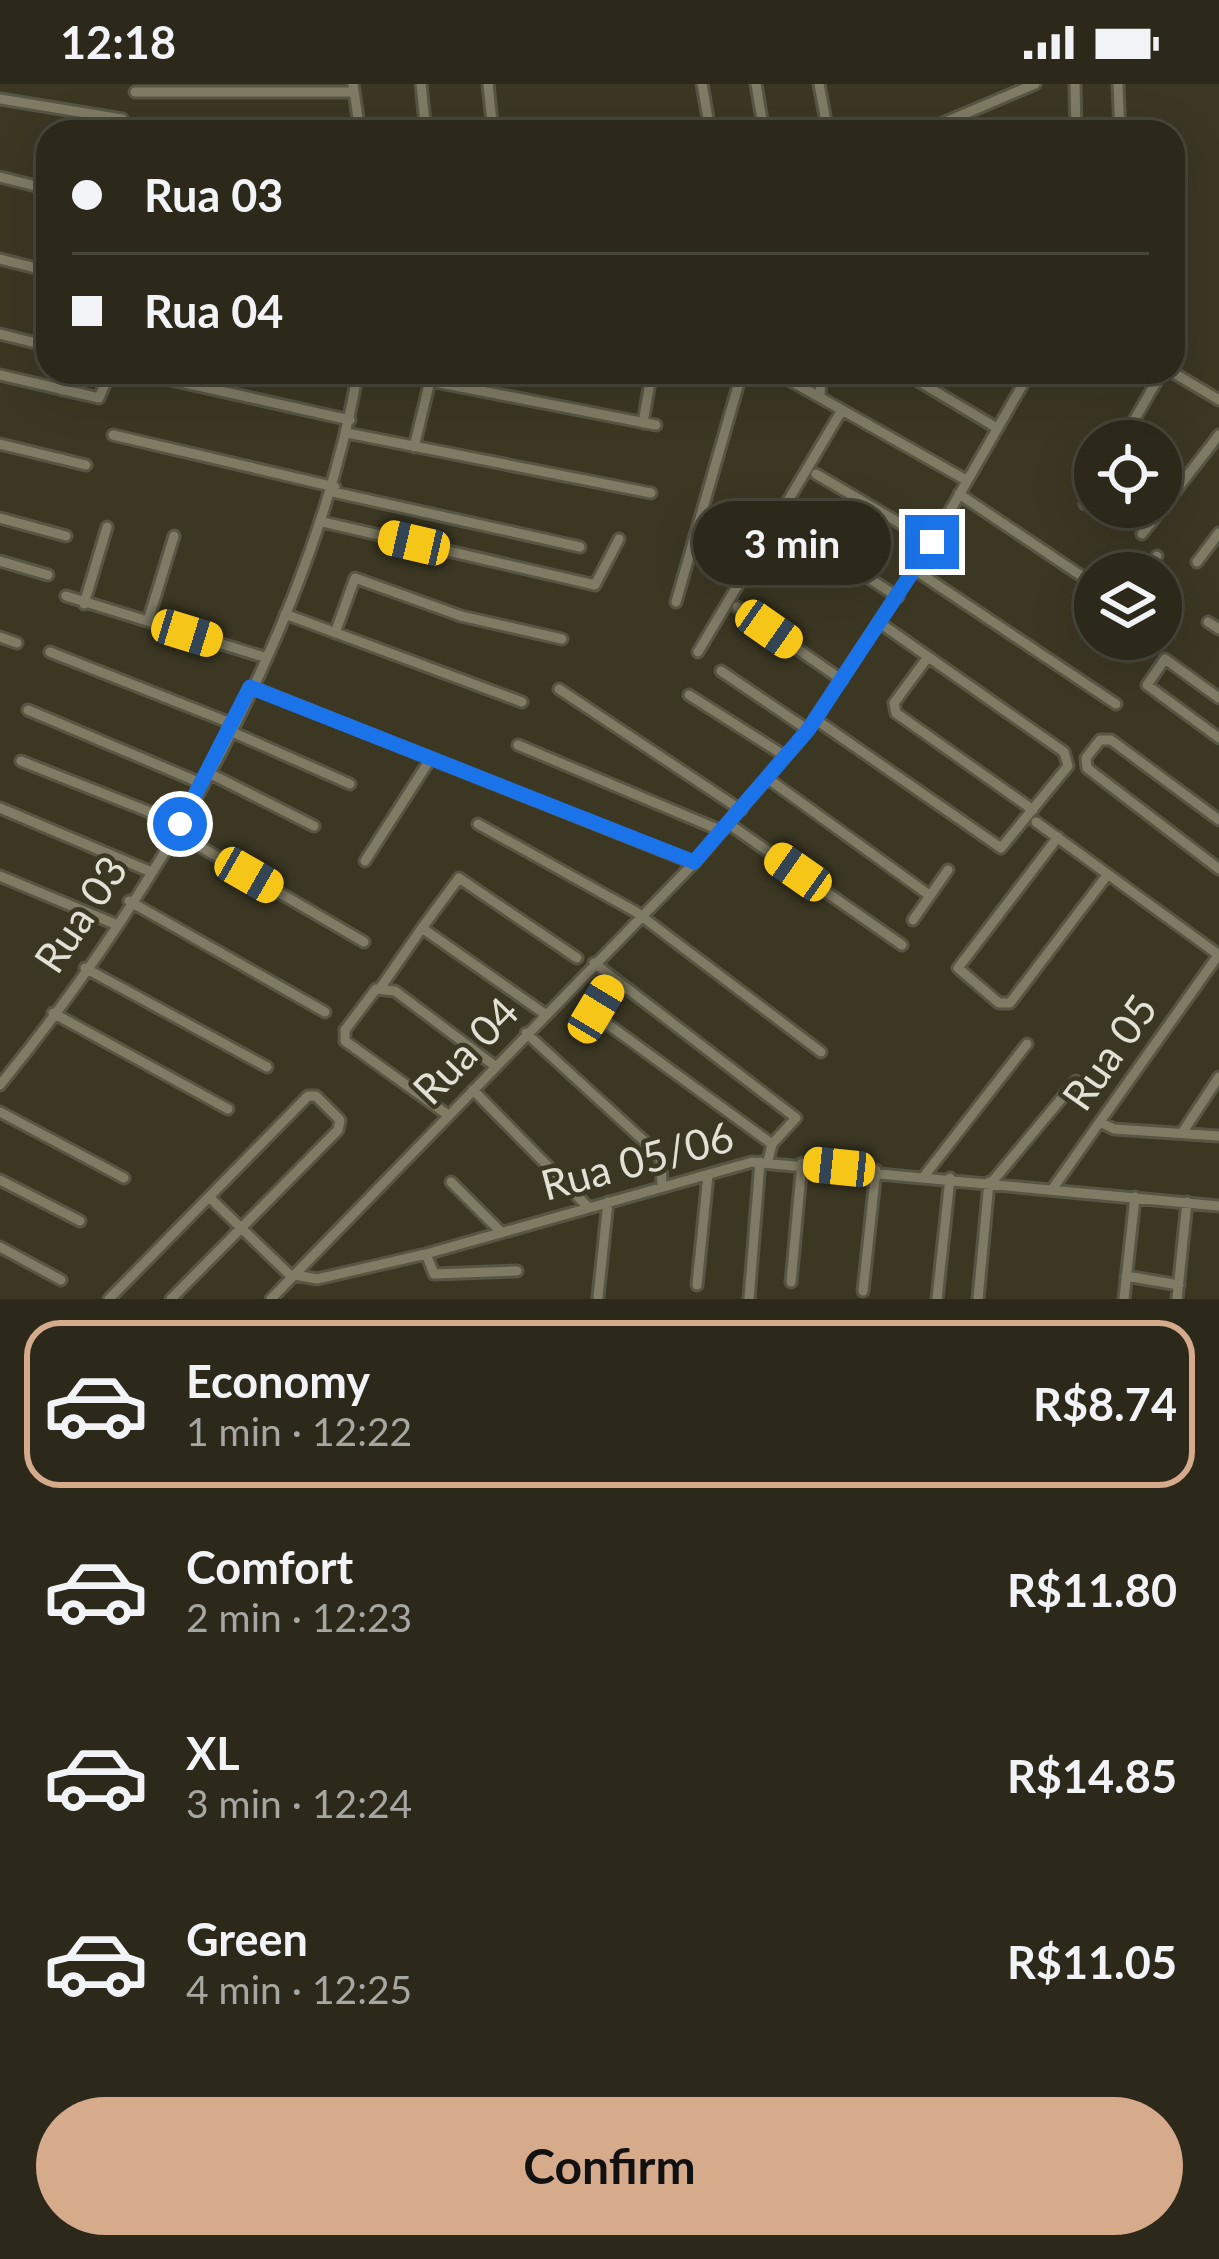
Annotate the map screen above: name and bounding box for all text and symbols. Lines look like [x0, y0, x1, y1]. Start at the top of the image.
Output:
text: 12:18 [60, 15, 176, 69]
text: Rua 03 [144, 168, 283, 222]
text: Rua 04 [144, 284, 283, 338]
map controls [1074, 420, 1182, 660]
button: locate [1074, 420, 1182, 528]
callout: 3 min [692, 500, 890, 584]
route end [905, 515, 959, 569]
car [375, 517, 453, 569]
text: 3 min [744, 520, 840, 566]
button: layers [1074, 552, 1182, 660]
car [729, 594, 809, 664]
car [147, 605, 227, 661]
route start [153, 797, 207, 851]
car [758, 837, 838, 907]
car [209, 841, 289, 909]
street label: Rua 03 [23, 846, 137, 982]
car [562, 969, 630, 1049]
street label: Rua 05 [1051, 985, 1167, 1119]
street label: Rua 04 [402, 986, 528, 1114]
street label: Rua 05/06 [535, 1110, 739, 1210]
car [801, 1145, 877, 1189]
icon: car [42, 1350, 150, 1458]
text: Economy [186, 1354, 370, 1408]
text: R$8.74 [1033, 1377, 1177, 1431]
text: 1 min · 12:22 [186, 1408, 412, 1454]
icon: car [42, 1536, 150, 1644]
text: Comfort [186, 1540, 353, 1594]
text: R$11.80 [1007, 1563, 1177, 1617]
text: 2 min · 12:23 [186, 1594, 412, 1640]
icon: car [42, 1722, 150, 1830]
text: XL [186, 1726, 240, 1780]
text: R$14.85 [1007, 1749, 1177, 1803]
text: 3 min · 12:24 [186, 1780, 412, 1826]
icon: car [42, 1908, 150, 2016]
text: Green [186, 1912, 308, 1966]
text: R$11.05 [1007, 1935, 1177, 1989]
text: 4 min · 12:25 [186, 1966, 412, 2012]
button: Confirm [36, 2097, 1183, 2235]

